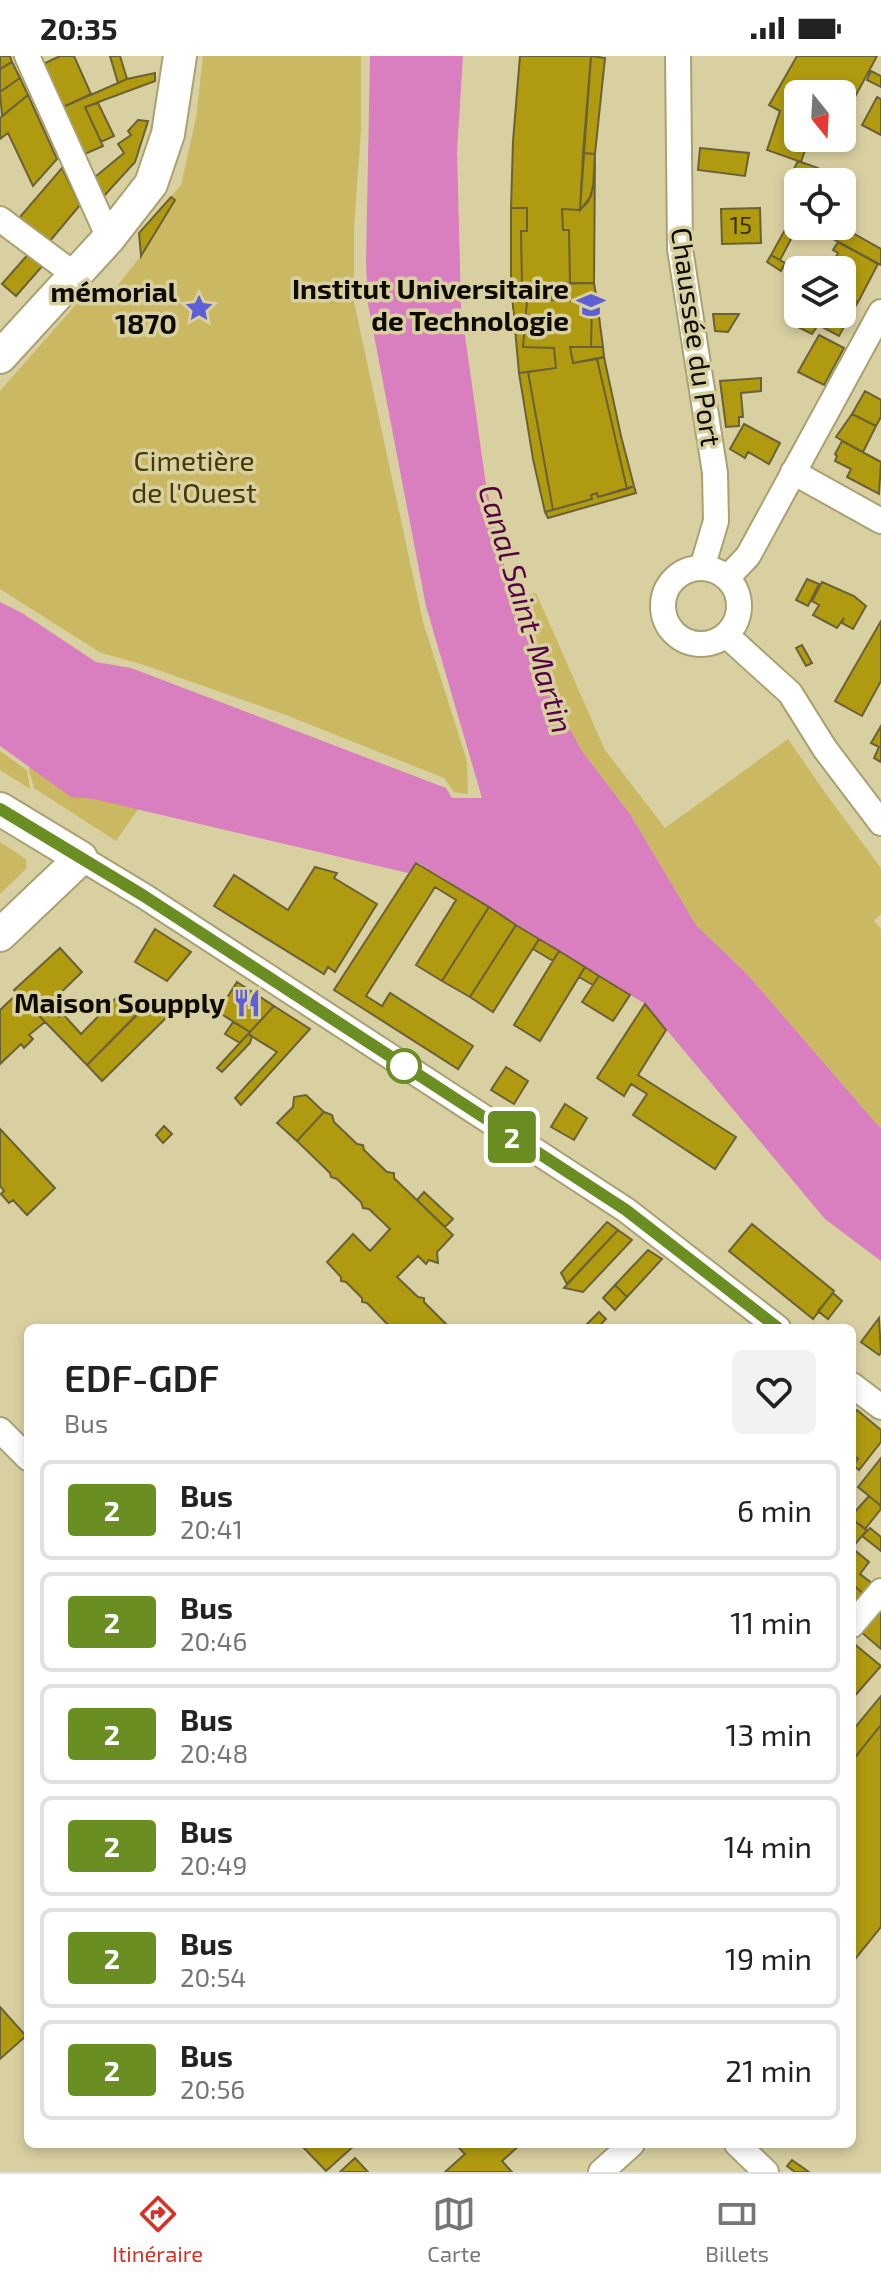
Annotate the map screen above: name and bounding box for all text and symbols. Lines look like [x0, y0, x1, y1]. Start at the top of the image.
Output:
text: 20:35 [40, 10, 118, 46]
north arrow [784, 80, 856, 152]
map controls [784, 80, 856, 328]
button: locate [784, 168, 856, 240]
house number: 15 [730, 210, 752, 239]
street label: Chaussée du Port [665, 225, 729, 449]
button: layers [784, 256, 856, 328]
place label: Institut Universitaire de Technologie [292, 271, 569, 337]
place label: mémorial 1870 [51, 274, 178, 340]
school or university icon: Institut Universitaire de Technologie [576, 290, 606, 320]
place icon: mémorial 1870 [184, 293, 214, 323]
park label: Cimetière de l'Ouest [131, 443, 257, 509]
water label: Canal Saint-Martin [472, 480, 582, 737]
place label: Maison Soupply [14, 985, 225, 1019]
restaurant icon: Maison Soupply [232, 988, 262, 1018]
unlabelled marker [387, 1049, 421, 1083]
line badge: 2 [486, 1111, 538, 1163]
text: 2 [504, 1120, 520, 1154]
button: heart [732, 1350, 816, 1434]
text: EDF-GDF [64, 1354, 219, 1400]
text: Bus [64, 1407, 108, 1438]
text: Bus [180, 1477, 233, 1513]
text: 6 min [737, 1492, 812, 1528]
text: 2 [104, 1493, 120, 1527]
text: 20:41 [180, 1513, 243, 1544]
text: Bus [180, 1589, 233, 1625]
text: 11 min [730, 1604, 812, 1640]
text: 2 [104, 1605, 120, 1639]
text: 20:46 [180, 1625, 247, 1656]
text: Bus [180, 1701, 233, 1737]
text: 13 min [726, 1716, 812, 1752]
text: 2 [104, 1717, 120, 1751]
text: 20:48 [180, 1737, 248, 1768]
text: Bus [180, 1813, 233, 1849]
text: 14 min [724, 1828, 812, 1864]
text: 2 [104, 1829, 120, 1863]
text: 20:49 [180, 1849, 247, 1880]
text: Bus [180, 1925, 233, 1961]
text: 19 min [725, 1940, 812, 1976]
text: 2 [104, 1941, 120, 1975]
text: 20:54 [180, 1961, 246, 1992]
text: Bus [180, 2037, 233, 2073]
text: 21 min [725, 2052, 812, 2088]
text: 2 [104, 2053, 120, 2087]
text: 20:56 [180, 2073, 245, 2104]
tab: Itinéraire [112, 2192, 203, 2266]
tab: Carte [427, 2192, 481, 2266]
tab: Billets [705, 2192, 769, 2266]

